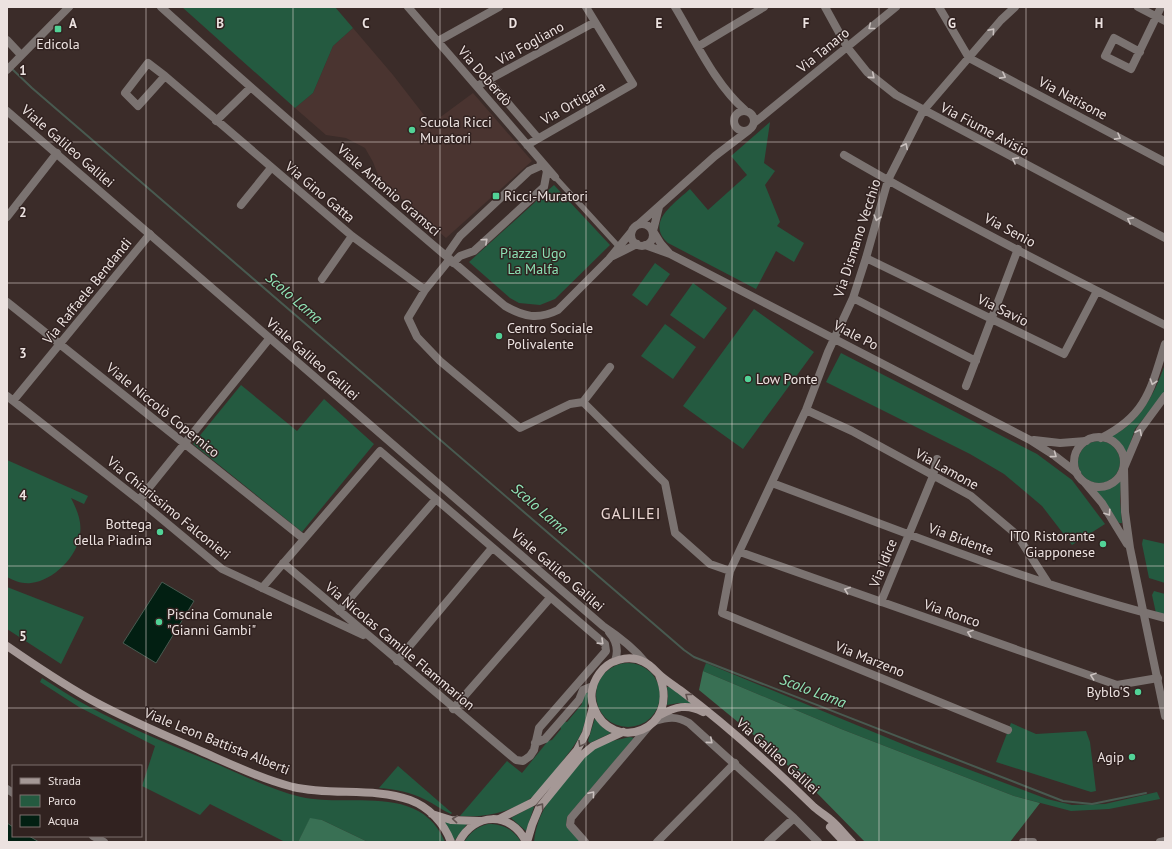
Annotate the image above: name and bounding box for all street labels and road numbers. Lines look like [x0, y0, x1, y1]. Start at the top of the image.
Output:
street label: Via Fogliano [492, 17, 567, 69]
street label: Via Tanaro [792, 23, 853, 77]
street label: Via Doberdò [453, 42, 516, 110]
street label: Via Natisone [1035, 72, 1111, 124]
street label: Via Ortigara [537, 77, 609, 129]
street label: Via Fiume Avisio [937, 98, 1033, 160]
street label: Viale Galileo Galilei [17, 100, 118, 191]
street label: Viale Antonio Gramsci [333, 139, 444, 240]
street label: Via Gino Gatta [281, 157, 359, 226]
street label: Via Dismano Vecchio [829, 177, 885, 300]
street label: Via Senio [980, 208, 1039, 251]
street label: Via Raffaele Bendandi [38, 234, 135, 349]
street label: Via Savio [974, 289, 1032, 330]
street label: Viale Galileo Galilei [262, 313, 363, 404]
street label: Viale Po [829, 316, 882, 354]
street label: Viale Niccolò Copernico [102, 358, 223, 461]
street label: Via Lamone [911, 444, 982, 494]
street label: Via Chiarissimo Falconieri [103, 452, 235, 564]
street label: Via Bidente [925, 519, 996, 559]
street label: Viale Galileo Galilei [507, 524, 608, 615]
street label: Via Idice [865, 536, 901, 591]
street label: Via Nicolas Camille Flammarion [321, 577, 479, 714]
street label: Via Ronco [920, 595, 983, 631]
street label: Via Marzeno [832, 637, 907, 681]
street label: Viale Leon Battista Alberti [141, 703, 293, 779]
street label: Via Galileo Galilei [732, 713, 824, 798]

